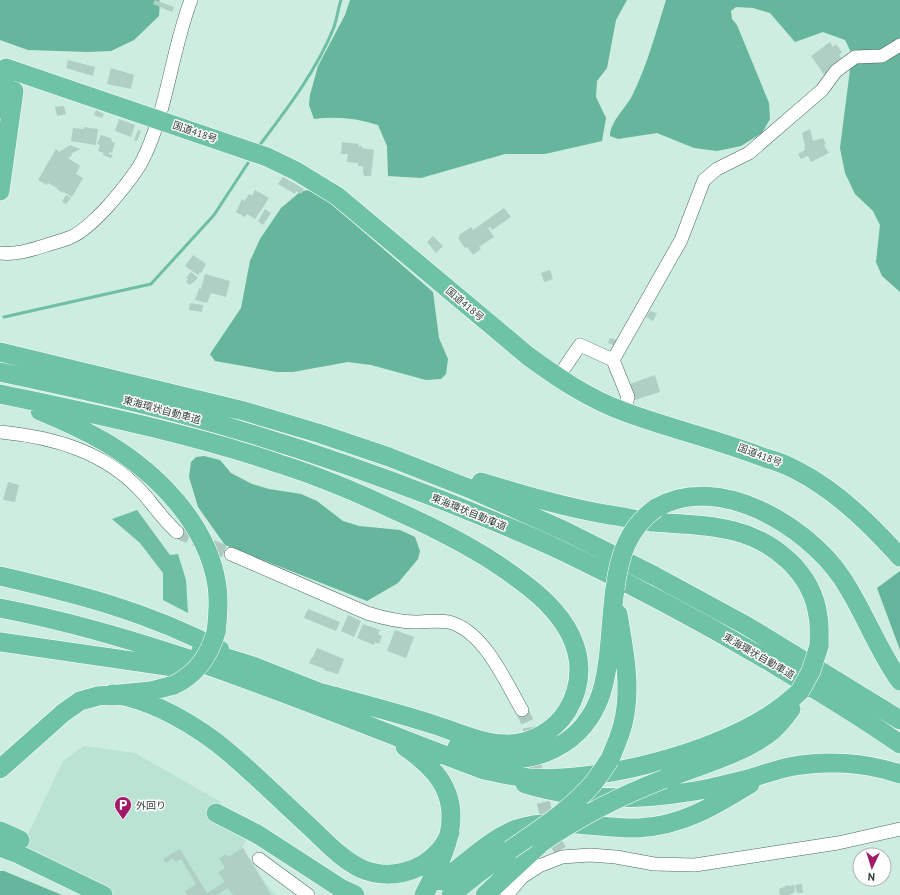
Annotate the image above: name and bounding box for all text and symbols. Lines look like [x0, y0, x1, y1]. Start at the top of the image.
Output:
street label: 国道418号 [171, 118, 219, 146]
street label: 国道418号 [443, 284, 487, 324]
street label: 東海環状自動車道 [122, 393, 202, 427]
street label: 国道418号 [736, 441, 784, 469]
street label: 東海環状自動車道 [429, 491, 509, 533]
street label: 東海環状自動車道 [721, 630, 797, 682]
parking icon: 外回り [113, 795, 133, 820]
place label: 外回り [136, 799, 166, 812]
north arrow [852, 847, 892, 887]
text: N [867, 870, 875, 884]

